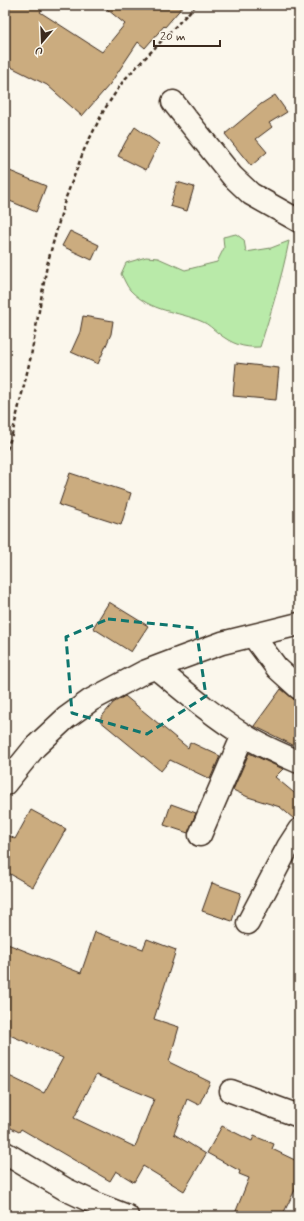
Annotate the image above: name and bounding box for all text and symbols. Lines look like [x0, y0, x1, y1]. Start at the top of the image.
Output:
north arrow [22, 22, 62, 62]
scale bar [154, 22, 220, 48]
text: 20 m [160, 29, 186, 45]
text: U [33, 43, 45, 58]

